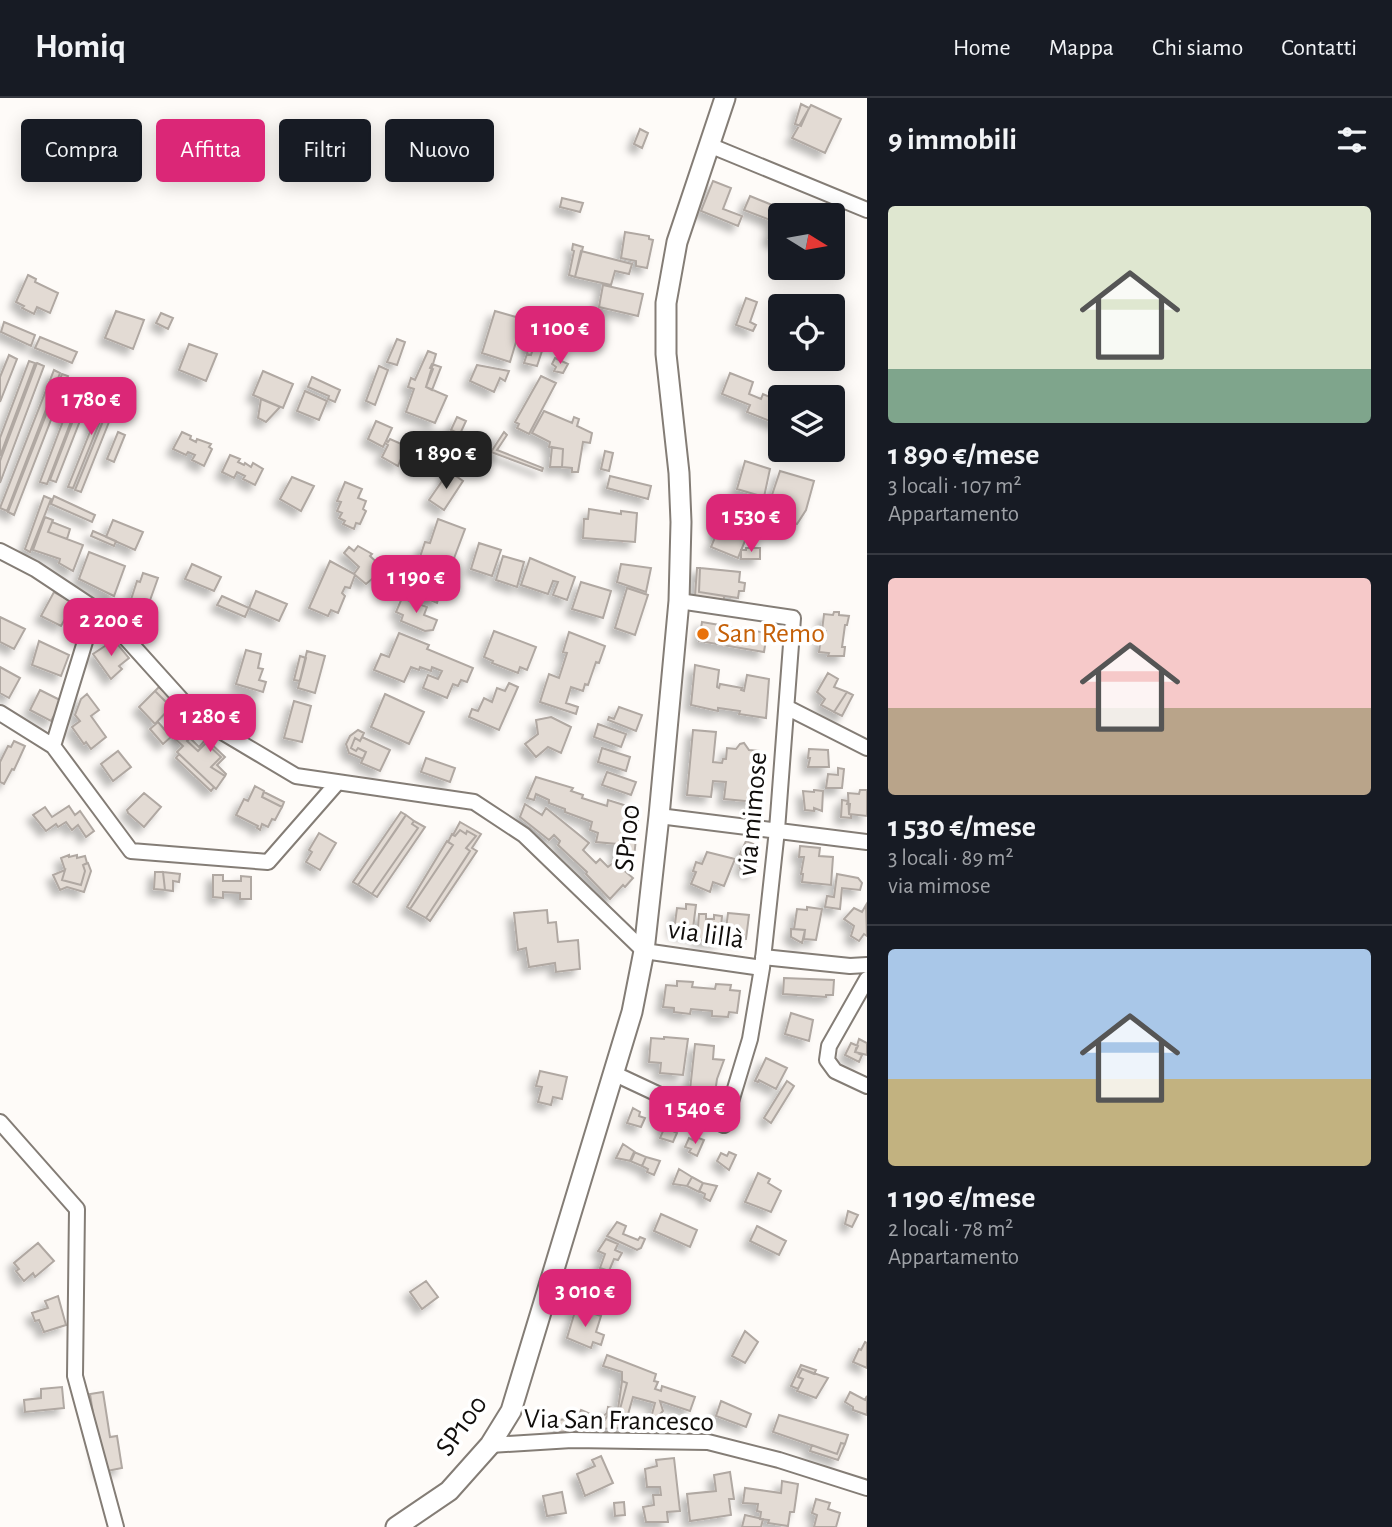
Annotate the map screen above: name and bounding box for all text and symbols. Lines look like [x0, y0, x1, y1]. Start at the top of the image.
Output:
text: Homiq [35, 31, 126, 64]
text: Home [953, 36, 1011, 60]
text: Mappa [1049, 36, 1114, 60]
text: Chi siamo [1152, 36, 1243, 60]
text: Contatti [1281, 36, 1357, 60]
chip: Compra [21, 119, 142, 182]
chip: Affitta [156, 119, 265, 182]
chip: Filtri [279, 119, 371, 182]
chip: Nuovo [385, 119, 494, 182]
icon: filters [1333, 121, 1371, 159]
text: 9 immobili [888, 125, 1017, 155]
north arrow [768, 203, 845, 280]
map controls [768, 203, 845, 462]
icon: home [1067, 252, 1193, 378]
button: locate [768, 294, 845, 371]
pin: 1 100 € [495, 306, 625, 366]
text: 1 100 € [531, 317, 589, 340]
pin: 1 780 € [26, 378, 156, 437]
button: layers [768, 385, 845, 462]
text: 1 780 € [61, 388, 121, 411]
pin: 1 890 € [381, 432, 511, 491]
text: 1 890 €/mese [888, 440, 1039, 470]
text: 1 890 € [416, 442, 476, 465]
text: 3 locali · 107 m² [888, 475, 1021, 498]
pin: 1 530 € [686, 494, 816, 554]
text: Appartamento [888, 503, 1019, 526]
text: 1 530 € [722, 505, 780, 528]
pin: 1 190 € [351, 556, 481, 615]
text: 1 190 € [387, 566, 445, 589]
pin: 2 200 € [46, 598, 176, 658]
text: 2 200 € [79, 609, 143, 632]
place label: San Remo [717, 620, 825, 648]
icon: home [1067, 624, 1193, 750]
marker: San Remo [695, 626, 711, 642]
pin: 1 280 € [145, 694, 275, 754]
text: 1 280 € [180, 705, 240, 728]
street label: via mimose [734, 751, 772, 877]
street label: SP100 [611, 803, 645, 873]
text: 1 530 €/mese [888, 812, 1036, 842]
text: 3 locali · 89 m² [888, 847, 1014, 870]
text: via mimose [888, 875, 991, 898]
street label: via lillà [666, 916, 746, 954]
icon: home [1067, 995, 1193, 1121]
pin: 1 540 € [630, 1086, 760, 1146]
text: 1 540 € [665, 1097, 725, 1120]
text: 1 190 €/mese [888, 1183, 1035, 1213]
text: 2 locali · 78 m² [888, 1218, 1013, 1241]
text: Appartamento [888, 1246, 1019, 1269]
pin: 3 010 € [520, 1270, 650, 1329]
text: 3 010 € [555, 1280, 615, 1303]
street label: SP100 [431, 1391, 493, 1461]
street label: Via San Francesco [524, 1405, 714, 1437]

